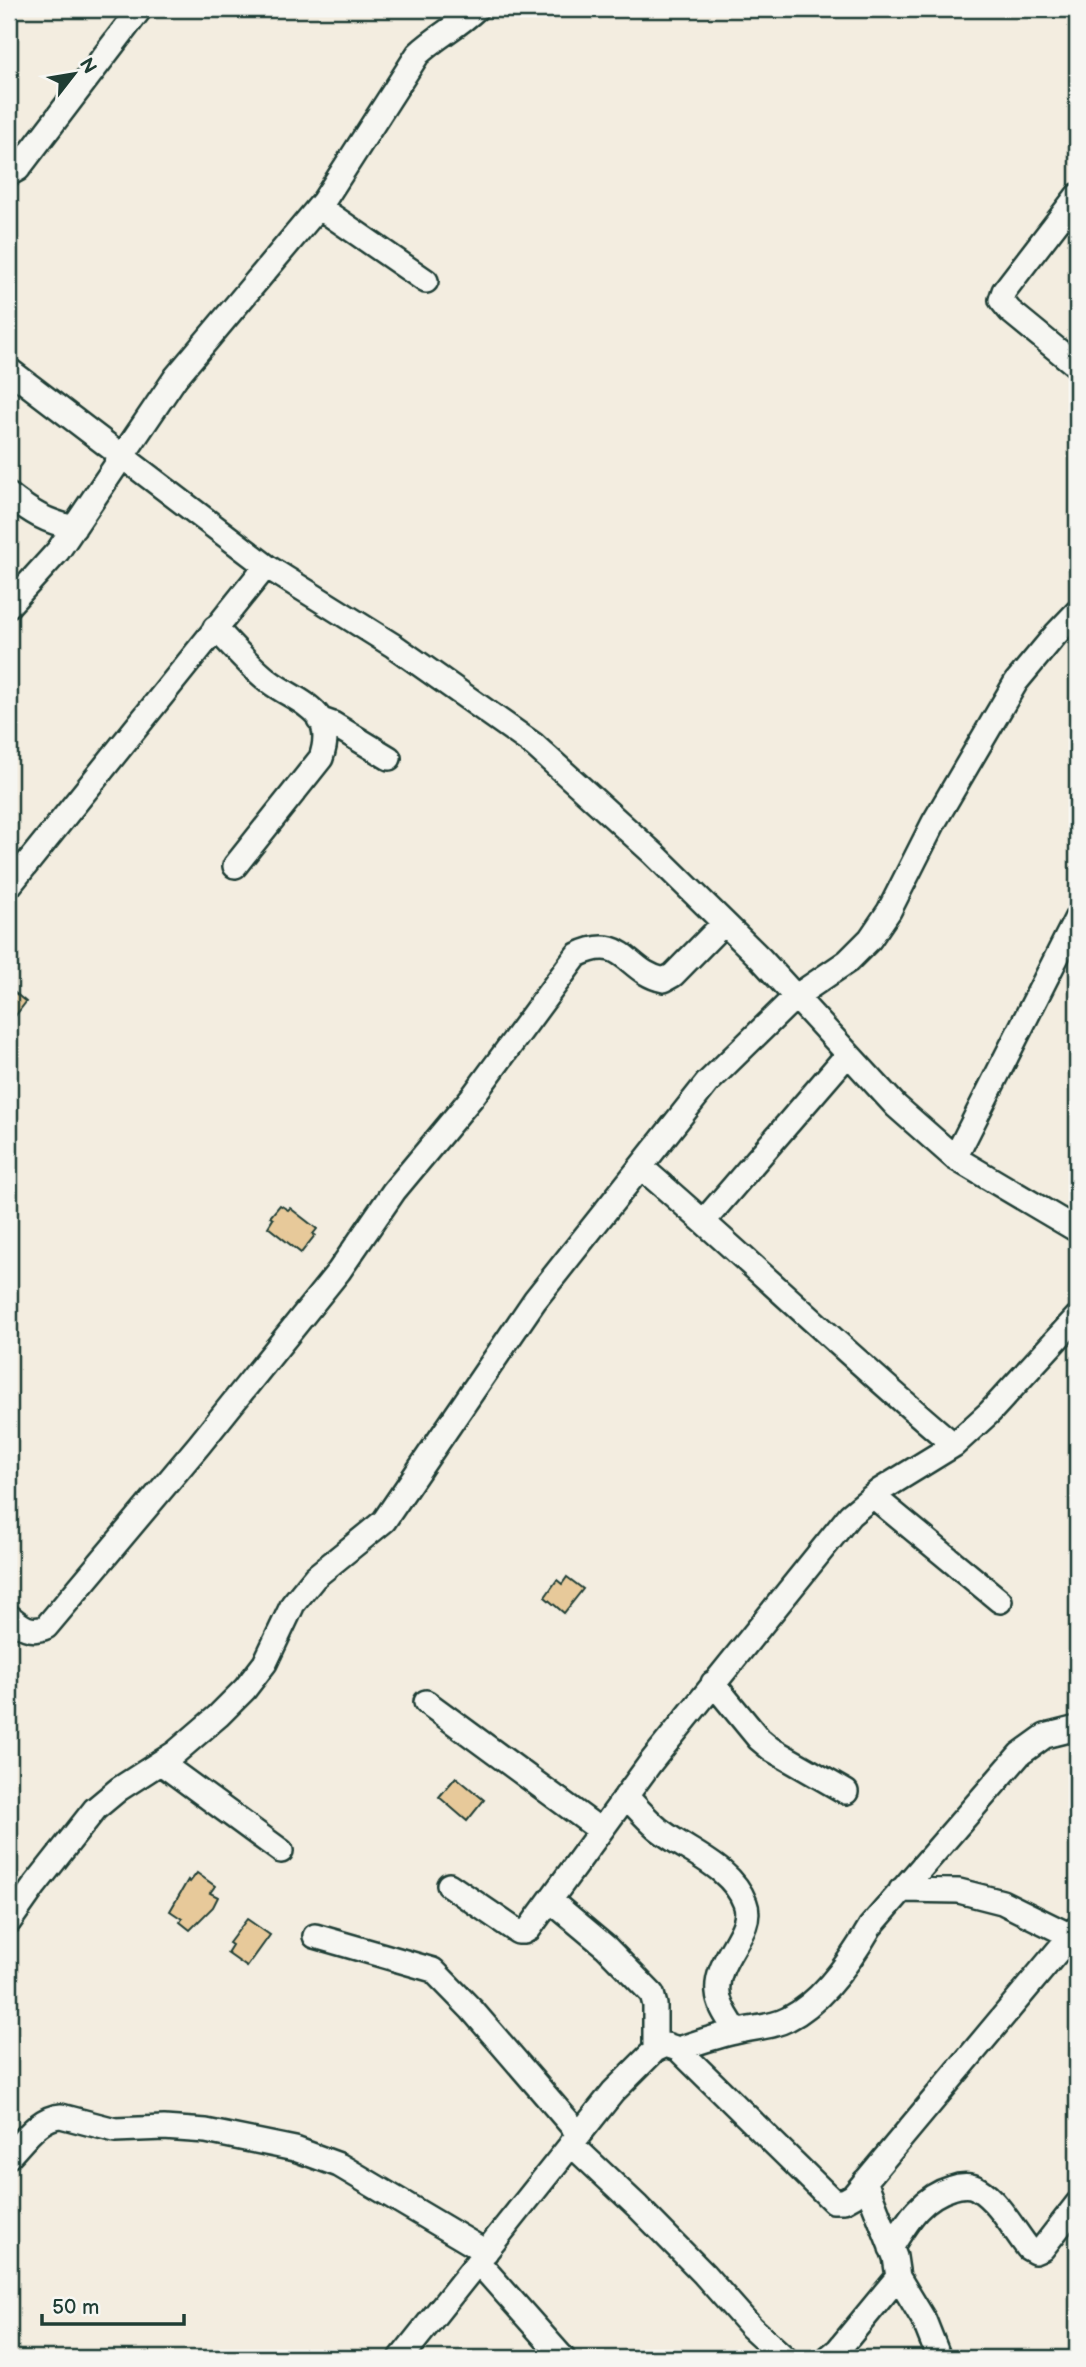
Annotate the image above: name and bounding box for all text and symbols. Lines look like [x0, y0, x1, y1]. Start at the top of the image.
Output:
north arrow [38, 38, 108, 108]
text: N [74, 54, 101, 78]
scale bar [42, 2283, 184, 2327]
text: 50 m [52, 2295, 99, 2320]

